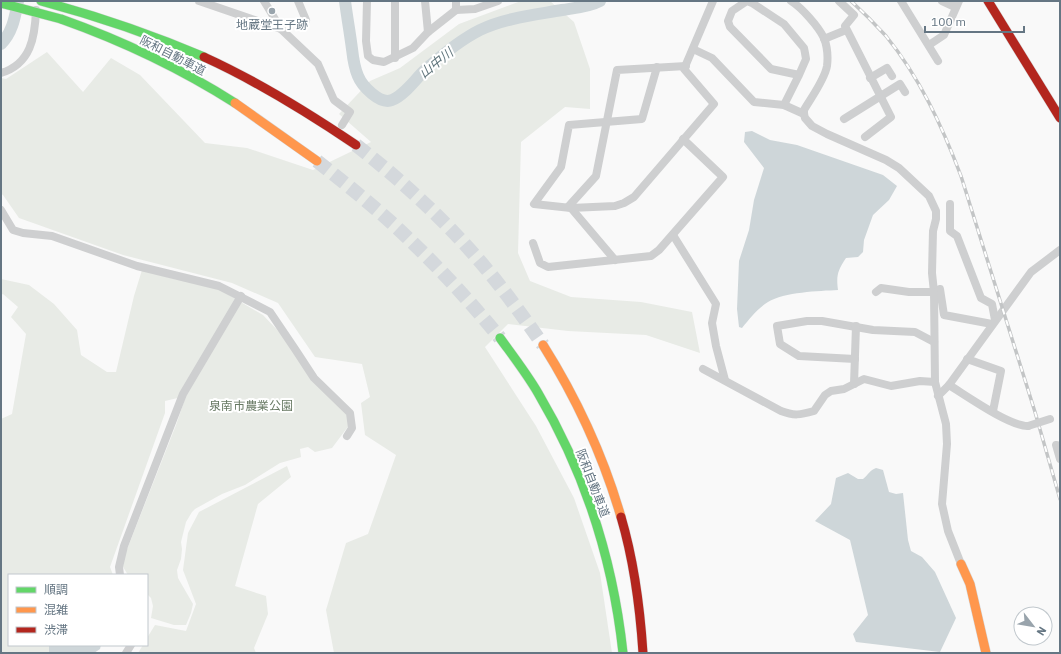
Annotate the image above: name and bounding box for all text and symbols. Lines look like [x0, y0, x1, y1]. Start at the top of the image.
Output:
marker: 地蔵堂王子跡 [267, 6, 277, 16]
scale bar [925, 8, 1024, 34]
text: 100 m [931, 14, 966, 29]
place label: 地蔵堂王子跡 [236, 17, 308, 32]
street label: 阪和自動車道 [138, 32, 208, 78]
water label: 山中川 [415, 43, 458, 82]
park label: 泉南市農業公園 [209, 398, 293, 413]
street label: 阪和自動車道 [573, 447, 613, 519]
legend [8, 574, 148, 646]
text: 順調 [44, 582, 68, 597]
text: 混雑 [44, 602, 68, 617]
north arrow [1013, 606, 1053, 646]
text: 渋滞 [44, 622, 68, 637]
text: N [1034, 624, 1050, 638]

